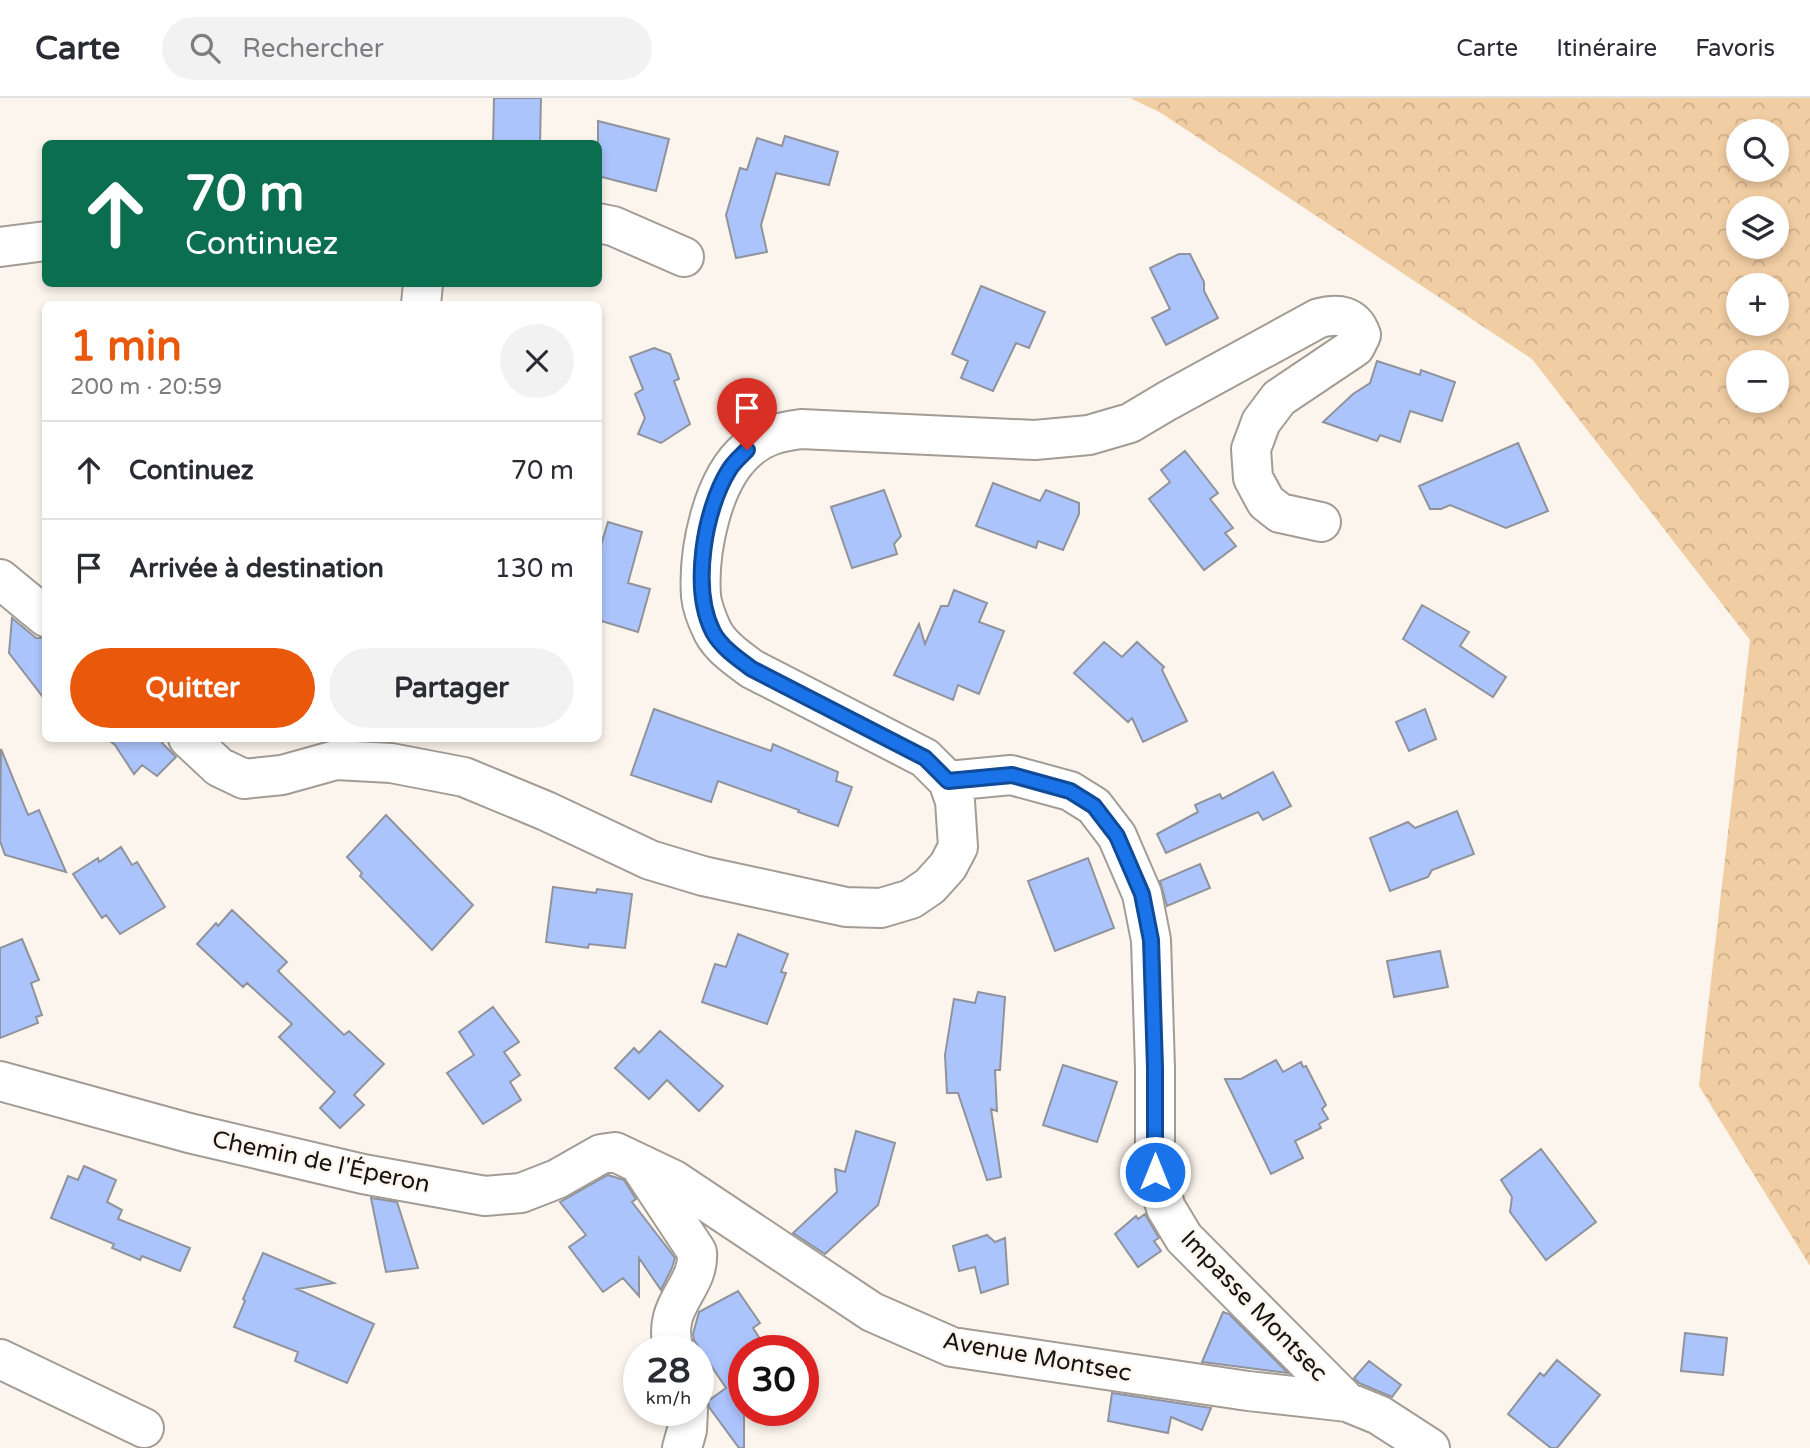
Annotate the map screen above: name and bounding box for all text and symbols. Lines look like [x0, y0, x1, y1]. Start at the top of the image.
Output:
search box [162, 17, 652, 80]
text: Carte [35, 29, 120, 68]
icon: search [186, 29, 224, 67]
text: Rechercher [242, 33, 384, 64]
text: Carte [1456, 34, 1518, 63]
text: Itinéraire [1556, 34, 1657, 63]
text: Favoris [1695, 34, 1775, 63]
map controls [1726, 119, 1789, 413]
button: search [1726, 119, 1789, 182]
text: 70 m [185, 165, 304, 224]
icon: ahead [70, 168, 161, 259]
button: layers [1726, 196, 1789, 259]
text: Continuez [185, 225, 338, 263]
button: + [1726, 273, 1789, 336]
text: 1 min [70, 321, 182, 372]
button: close [500, 324, 574, 398]
button: − [1726, 350, 1789, 413]
text: 200 m · 20:59 [70, 373, 222, 401]
pin [717, 378, 777, 450]
icon: arrive [728, 389, 766, 427]
icon: ahead [70, 451, 108, 489]
text: Continuez [129, 455, 254, 486]
text: 70 m [511, 455, 574, 486]
icon: arrive [70, 549, 108, 587]
text: Arrivée à destination [129, 553, 384, 584]
text: 130 m [494, 553, 574, 584]
button: Quitter [70, 648, 315, 728]
button: Partager [329, 648, 574, 728]
street label: Chemin de l'Éperon [209, 1124, 433, 1199]
position arrow [1118, 1135, 1192, 1209]
street label: Impasse Montsec [1174, 1224, 1334, 1388]
street label: Avenue Montsec [940, 1326, 1134, 1388]
speed limit sign: 30 [728, 1335, 819, 1426]
text: 28 [647, 1350, 690, 1392]
text: km/h [646, 1387, 691, 1409]

